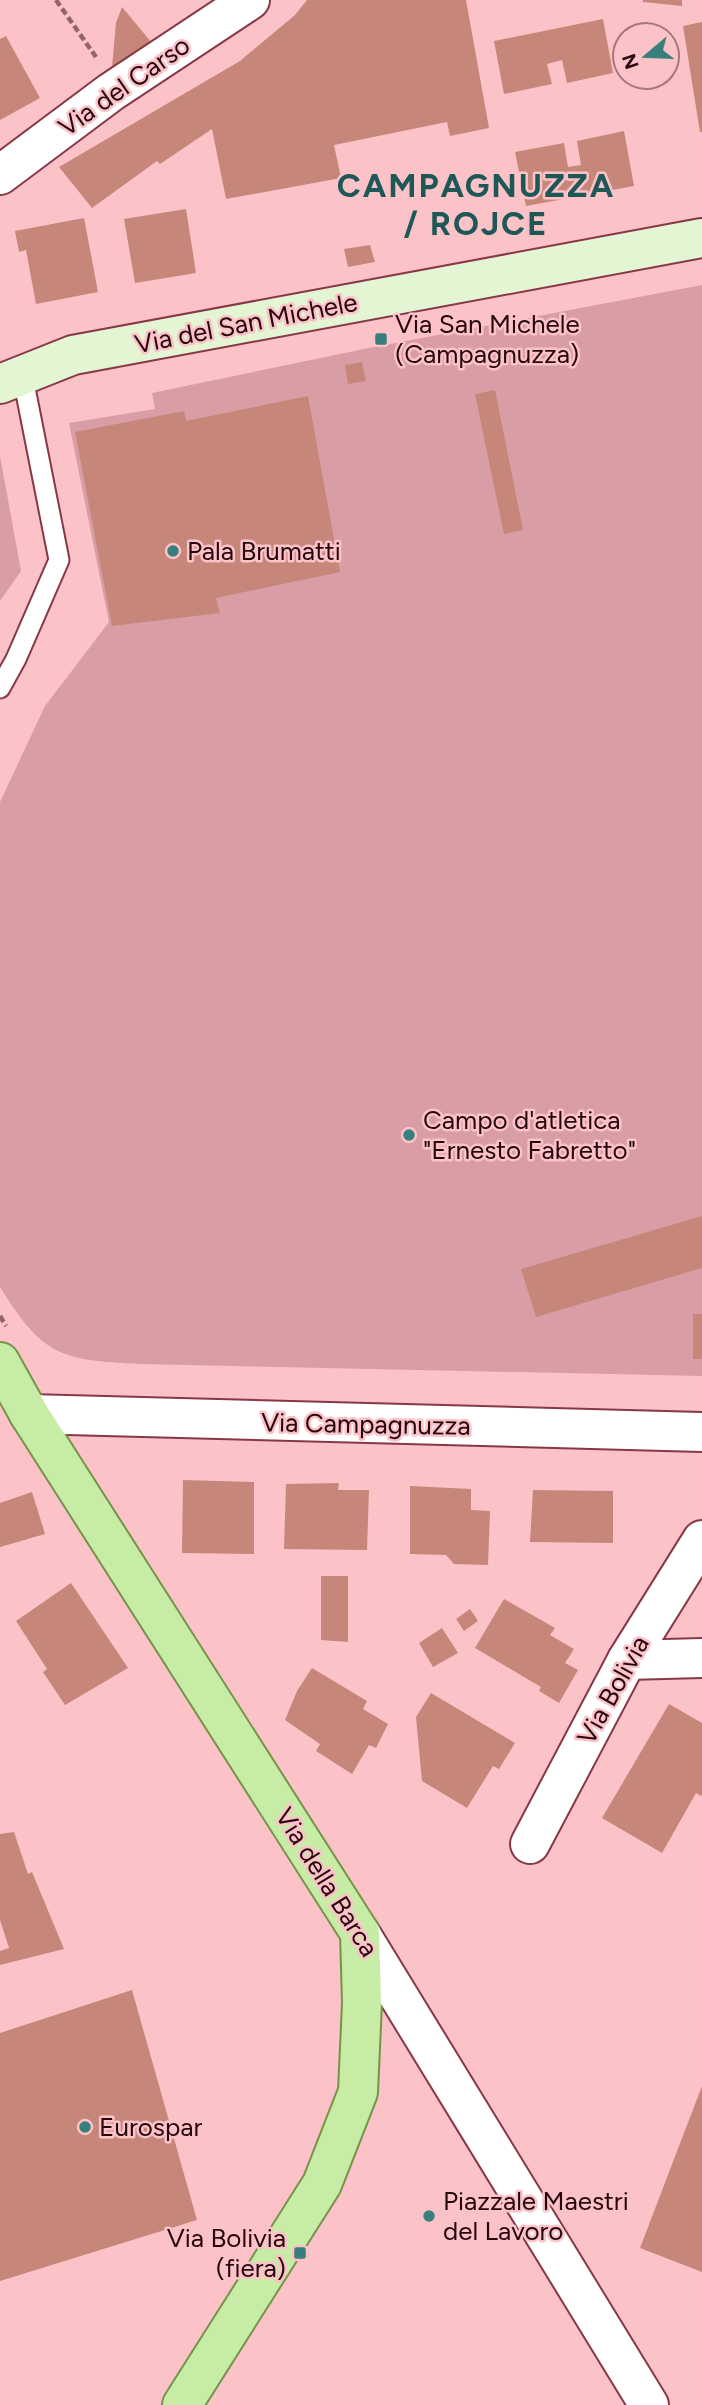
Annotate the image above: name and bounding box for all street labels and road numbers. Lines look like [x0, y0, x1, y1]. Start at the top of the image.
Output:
street label: Via del Carso [52, 29, 196, 143]
street label: Via del San Michele [132, 286, 360, 360]
street label: Via Campagnuzza [261, 1406, 471, 1442]
street label: Via Bolivia [570, 1630, 656, 1750]
street label: Via della Barca [269, 1802, 385, 1962]

